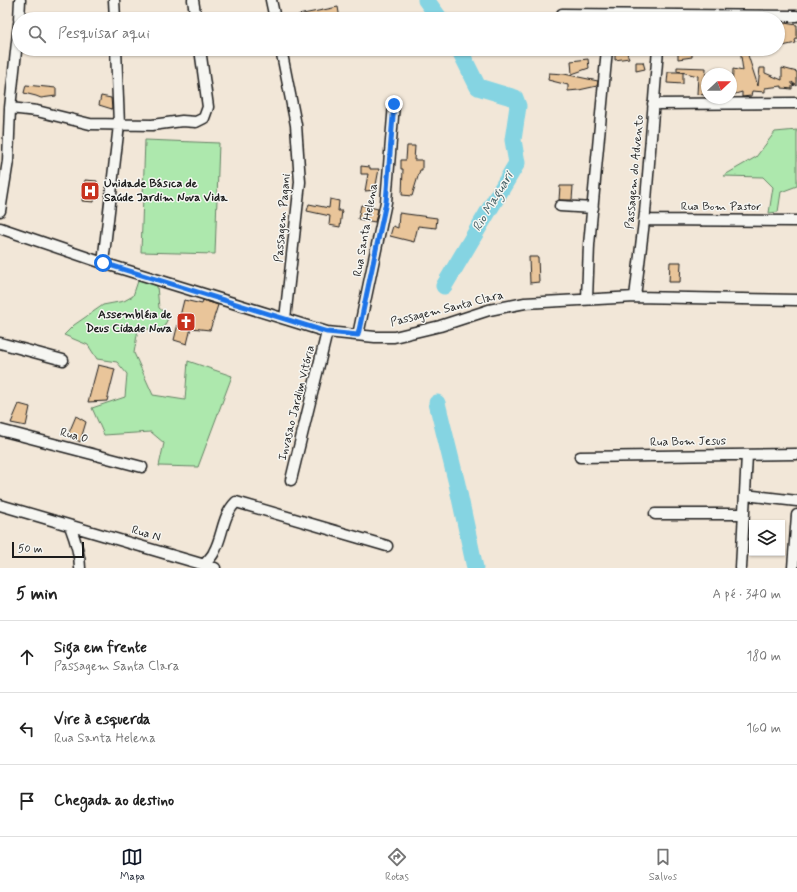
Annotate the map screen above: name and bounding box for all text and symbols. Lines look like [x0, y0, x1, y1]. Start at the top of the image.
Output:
search box [12, 12, 785, 56]
icon: search [26, 23, 48, 45]
text: Pesquisar aqui [58, 24, 150, 44]
north arrow [701, 68, 737, 104]
route end [385, 95, 403, 113]
street label: Passagem do Advento [622, 114, 648, 230]
water label: Rio Maguari [469, 168, 520, 236]
street label: Passagem Pagani [271, 173, 295, 263]
place label: Unidade Básica de Saúde Jardim Nova Vida [104, 176, 228, 206]
hospital icon: Unidade Básica de Saúde Jardim Nova Vida [79, 180, 101, 202]
street label: Rua Santa Helena [350, 182, 382, 278]
street label: Rua Bom Pastor [681, 199, 761, 215]
route start [94, 254, 112, 272]
street label: Passagem Santa Clara [389, 287, 505, 331]
place label: Assembléia de Deus Cidade Nova [86, 307, 172, 337]
church icon: Assembléia de Deus Cidade Nova [175, 311, 197, 333]
street label: Invasao Jardim Vitória [275, 344, 319, 462]
street label: Rua 0 [58, 425, 90, 447]
street label: Rua Bom Jesus [650, 433, 726, 451]
map controls [749, 520, 785, 556]
button: layers [749, 520, 785, 556]
street label: Rua N [130, 522, 162, 546]
scale bar [12, 540, 84, 559]
text: 50 m [18, 542, 43, 556]
text: 5 min [16, 583, 58, 605]
text: A pé · 340 m [713, 586, 781, 603]
text: Siga em frente [54, 638, 147, 658]
icon: ahead [16, 646, 38, 668]
text: 180 m [746, 648, 781, 665]
text: Passagem Santa Clara [54, 658, 179, 675]
text: Vire à esquerda [54, 710, 150, 730]
icon: left [16, 718, 38, 740]
text: 160 m [746, 720, 781, 737]
text: Rua Santa Helena [54, 730, 156, 747]
icon: arrive [16, 790, 38, 812]
text: Chegada ao destino [54, 791, 174, 811]
tab: Mapa [120, 846, 145, 884]
tab: Rotas [385, 846, 409, 884]
tab: Salvos [649, 846, 677, 884]

